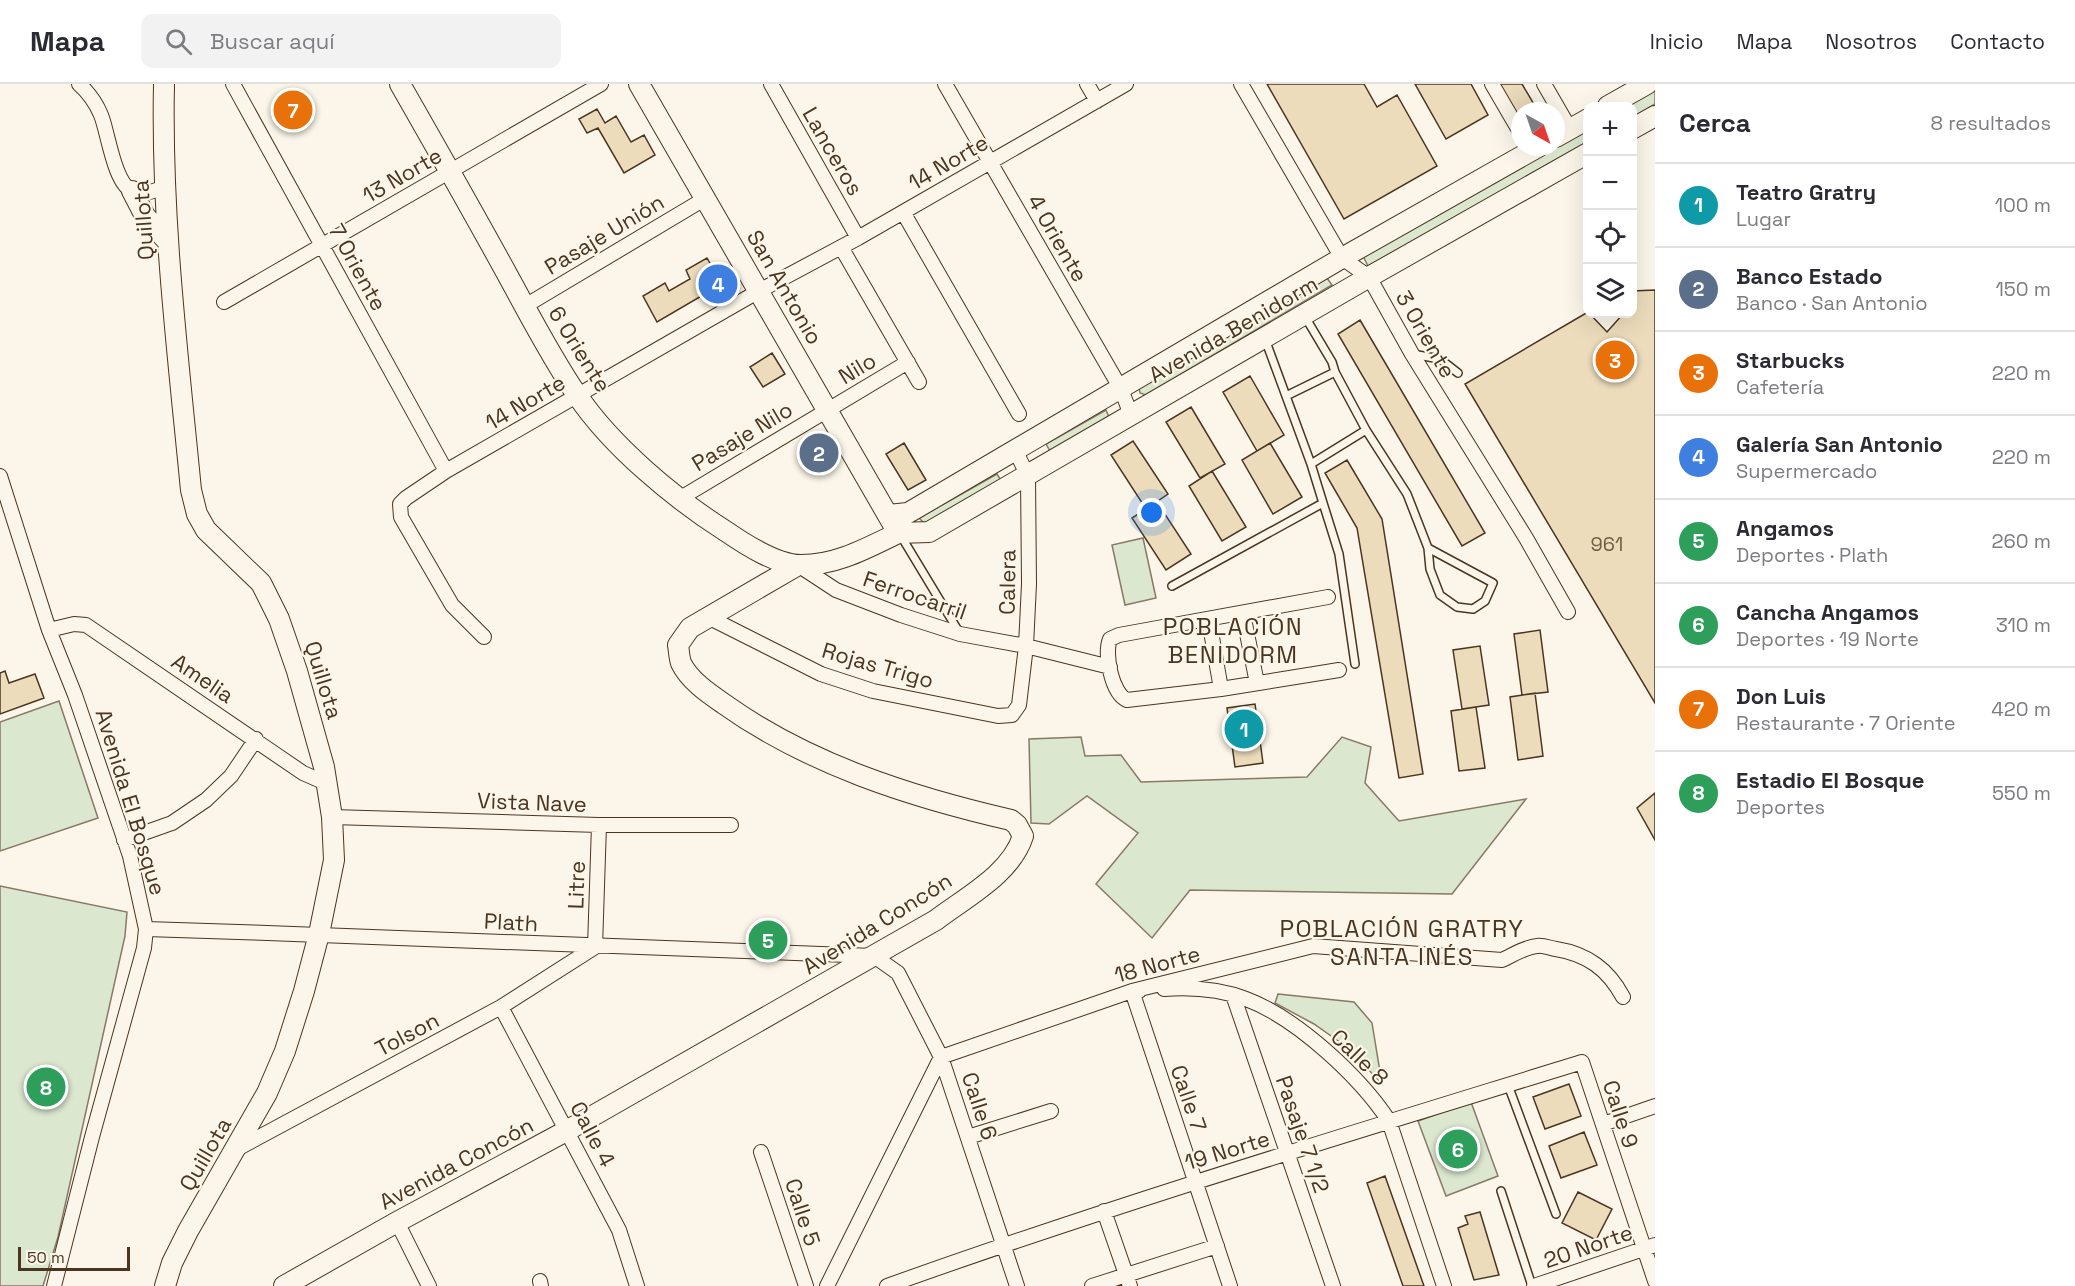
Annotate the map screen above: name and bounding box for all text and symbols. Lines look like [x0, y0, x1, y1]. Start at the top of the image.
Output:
search box [141, 14, 561, 68]
text: Mapa [30, 23, 105, 59]
icon: search [162, 25, 195, 58]
text: Buscar aquí [210, 27, 335, 55]
text: Inicio [1650, 28, 1704, 55]
text: Mapa [1737, 28, 1792, 55]
text: Nosotros [1825, 28, 1917, 55]
text: Contacto [1950, 28, 2045, 55]
pin: 7 [274, 87, 312, 132]
street label: Lanceros [797, 102, 869, 200]
north arrow [1511, 102, 1565, 156]
map controls [1583, 102, 1637, 318]
button: + [1583, 102, 1637, 156]
text: Cerca [1679, 106, 1751, 140]
text: 8 resultados [1931, 110, 2051, 136]
street label: 14 Norte [903, 128, 993, 196]
street label: 13 Norte [357, 141, 447, 209]
button: − [1583, 156, 1637, 210]
text: Teatro Gratry [1736, 178, 1876, 206]
street label: Quillota [126, 179, 160, 261]
street label: Pasaje Unión [539, 187, 669, 281]
street label: 4 Oriente [1022, 189, 1094, 287]
text: 1 [1694, 192, 1703, 218]
text: 100 m [1995, 192, 2051, 218]
text: Lugar [1736, 206, 1791, 232]
button: locate [1583, 210, 1637, 264]
street label: 7 Oriente [323, 218, 393, 316]
street label: San Antonio [741, 225, 829, 349]
pin: 4 [698, 262, 738, 306]
text: Banco Estado [1736, 262, 1882, 290]
button: layers [1583, 264, 1637, 318]
street label: Avenida Benidorm [1143, 269, 1323, 389]
text: 2 [1693, 276, 1704, 302]
text: 150 m [1996, 276, 2051, 302]
street label: 3 Oriente [1390, 285, 1462, 383]
text: Banco · San Antonio [1736, 290, 1928, 316]
street label: 6 Oriente [543, 301, 617, 397]
pin: 3 [1596, 338, 1634, 382]
street label: Nilo [833, 346, 881, 390]
text: Starbucks [1736, 346, 1845, 374]
text: 3 [1692, 360, 1705, 386]
text: 220 m [1992, 360, 2051, 386]
street label: 14 Norte [480, 368, 570, 436]
text: Cafetería [1736, 374, 1824, 400]
street label: Pasaje Nilo [686, 395, 798, 477]
pin: 2 [800, 430, 838, 476]
text: Galería San Antonio [1736, 430, 1943, 458]
text: 4 [1692, 444, 1705, 470]
text: 220 m [1992, 444, 2051, 470]
text: Supermercado [1736, 458, 1877, 484]
your location [1137, 498, 1166, 527]
text: Angamos [1736, 514, 1834, 542]
text: 5 [1693, 528, 1705, 554]
text: 260 m [1992, 528, 2051, 554]
house number: 961 [1591, 531, 1623, 557]
text: Deportes · Plath [1736, 542, 1888, 568]
street label: Calera [992, 549, 1022, 615]
street label: Ferrocarril [860, 564, 970, 626]
text: Cancha Angamos [1736, 598, 1919, 626]
district label: POBLACIÓN BENIDORM [1163, 611, 1303, 670]
text: 6 [1692, 612, 1705, 638]
text: 310 m [1996, 612, 2051, 638]
text: Deportes · 19 Norte [1736, 626, 1919, 652]
street label: Rojas Trigo [819, 636, 937, 694]
street label: Quillota [299, 638, 349, 723]
street label: Amelia [166, 647, 240, 709]
text: Don Luis [1736, 682, 1826, 710]
text: 7 [1693, 696, 1704, 722]
text: 420 m [1991, 696, 2051, 722]
street label: Avenida El Bosque [89, 706, 173, 898]
pin: 1 [1224, 706, 1264, 752]
text: Restaurante · 7 Oriente [1736, 710, 1956, 736]
text: Estadio El Bosque [1736, 766, 1924, 794]
text: 8 [1693, 780, 1705, 806]
text: 550 m [1992, 780, 2051, 806]
street label: Vista Nave [477, 786, 587, 818]
text: Deportes [1736, 794, 1825, 820]
street label: Litre [561, 860, 591, 910]
street label: Avenida Concón [797, 866, 957, 980]
street label: Plath [483, 907, 539, 937]
district label: POBLACIÓN GRATRY SANTA INÉS [1279, 913, 1525, 972]
pin: 5 [748, 918, 788, 962]
street label: 18 Norte [1111, 939, 1203, 989]
street label: Tolson [370, 1006, 444, 1062]
street label: Calle 8 [1325, 1023, 1395, 1091]
street label: Calle 7 [1165, 1061, 1213, 1135]
pin: 8 [26, 1064, 66, 1110]
street label: Calle 6 [956, 1069, 1004, 1143]
street label: Pasaje 7 1/2 [1270, 1072, 1336, 1196]
street label: Calle 9 [1597, 1077, 1645, 1151]
street label: Calle 4 [564, 1097, 622, 1172]
street label: Avenida Concón [374, 1111, 538, 1215]
street label: Quillota [173, 1112, 237, 1196]
street label: 19 Norte [1181, 1124, 1273, 1176]
pin: 6 [1438, 1126, 1478, 1172]
street label: Calle 5 [779, 1175, 827, 1249]
street label: 20 Norte [1540, 1218, 1636, 1274]
scale bar [18, 1244, 130, 1272]
text: 50 m [27, 1247, 65, 1268]

